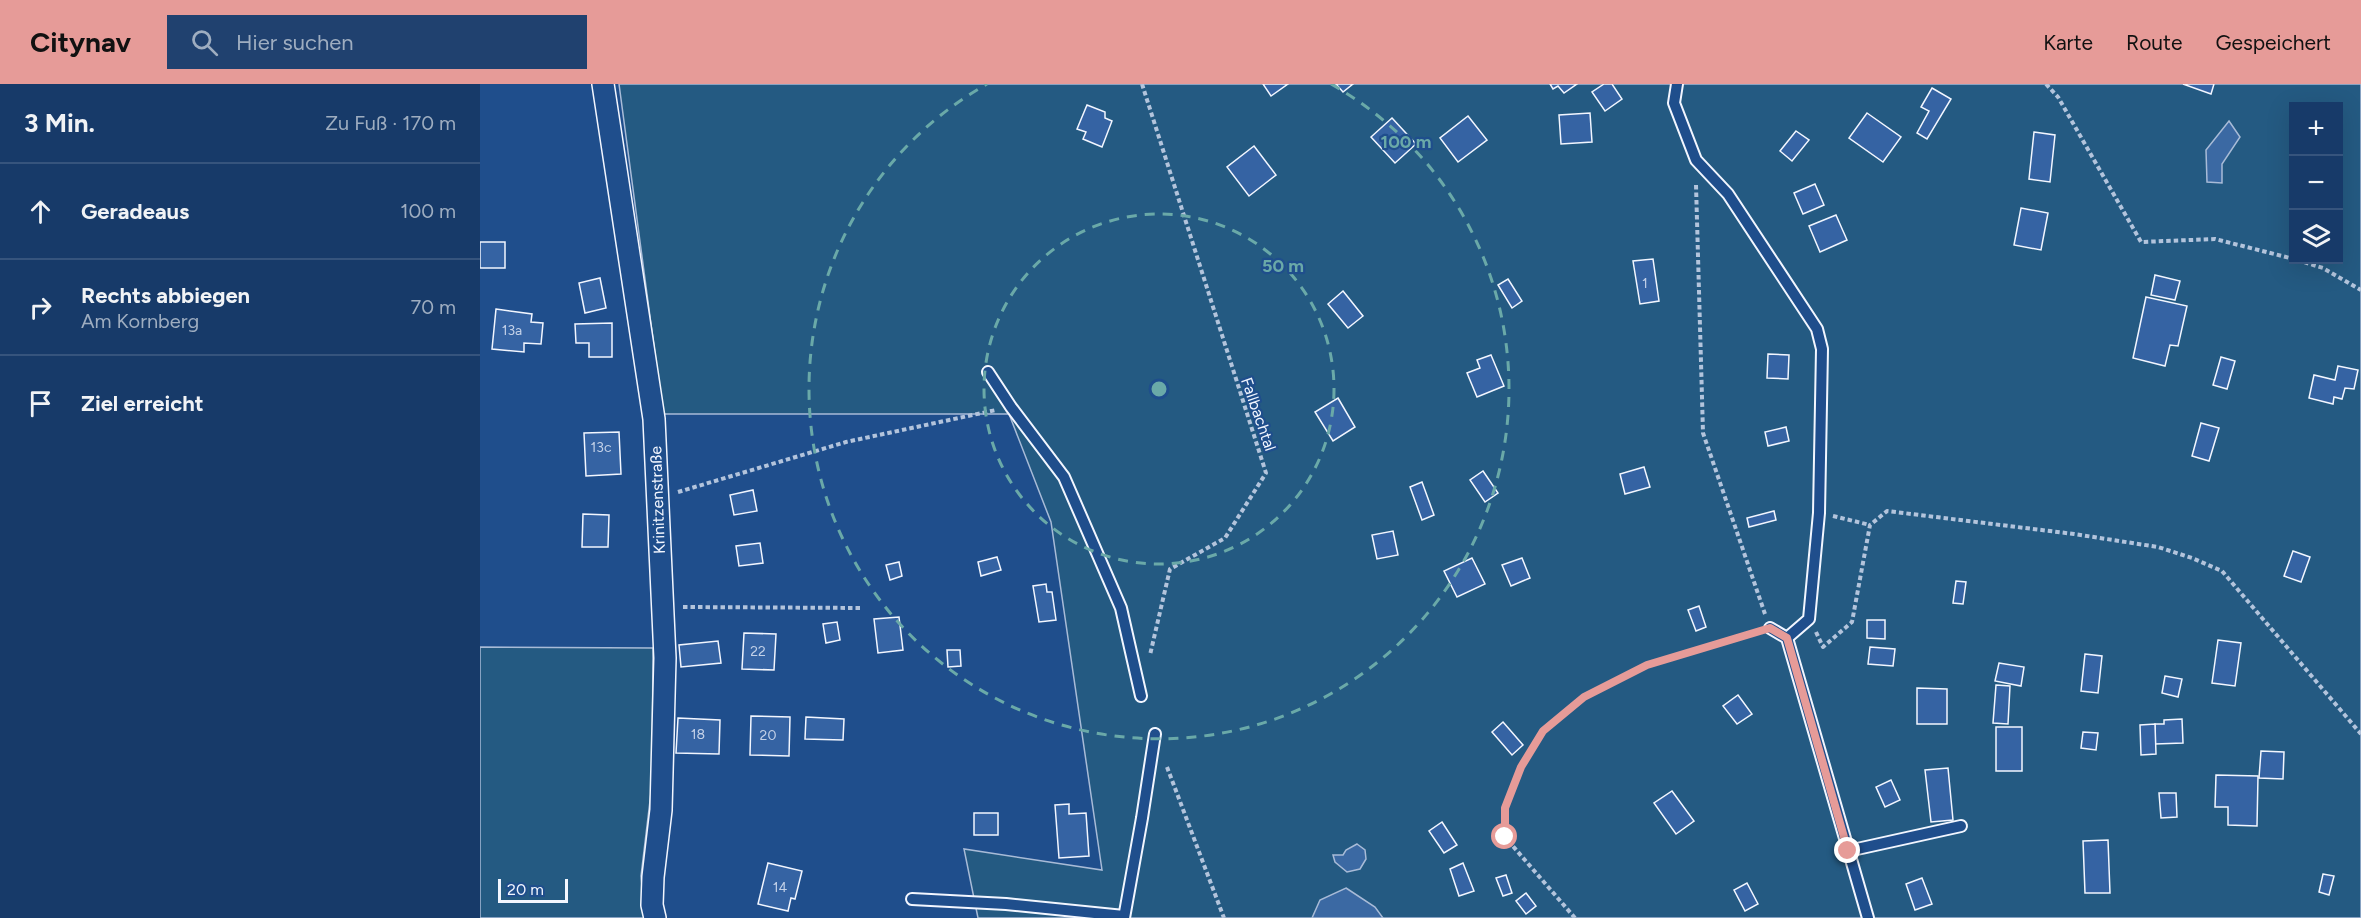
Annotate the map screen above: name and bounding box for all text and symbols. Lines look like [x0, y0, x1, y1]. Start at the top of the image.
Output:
search box [167, 15, 587, 69]
text: Citynav [30, 25, 131, 59]
icon: search [188, 26, 221, 59]
text: Hier suchen [236, 29, 354, 56]
text: Karte [2043, 30, 2093, 55]
text: Route [2126, 30, 2182, 55]
text: Gespeichert [2215, 30, 2331, 55]
map controls [2289, 102, 2343, 264]
button: + [2289, 102, 2343, 156]
text: 3 Min. [24, 107, 95, 139]
text: Zu Fuß · 170 m [325, 111, 456, 135]
text: 100 m [1381, 131, 1431, 153]
button: − [2289, 156, 2343, 210]
icon: ahead [24, 195, 57, 228]
text: Geradeaus [81, 198, 189, 225]
text: 100 m [400, 199, 456, 223]
button: layers [2289, 210, 2343, 264]
text: 50 m [1262, 255, 1304, 277]
house number: 1 [1642, 275, 1648, 292]
text: Rechts abbiegen [81, 282, 250, 309]
icon: right [24, 291, 57, 324]
text: 70 m [410, 295, 456, 319]
text: Am Kornberg [81, 309, 199, 333]
house number: 13a [502, 322, 522, 339]
street label: Fallbachtal [1237, 375, 1280, 453]
centre of rings [1149, 379, 1169, 399]
icon: arrive [24, 387, 57, 420]
text: Ziel erreicht [81, 390, 204, 417]
house number: 13c [591, 439, 612, 456]
street label: Krinitzenstraße [646, 445, 669, 554]
house number: 22 [750, 643, 766, 660]
house number: 18 [691, 726, 705, 743]
house number: 20 [760, 727, 776, 744]
route start [1491, 823, 1517, 849]
route end [1834, 837, 1860, 863]
scale bar [498, 876, 568, 904]
house number: 14 [773, 879, 788, 896]
text: 20 m [507, 880, 544, 899]

